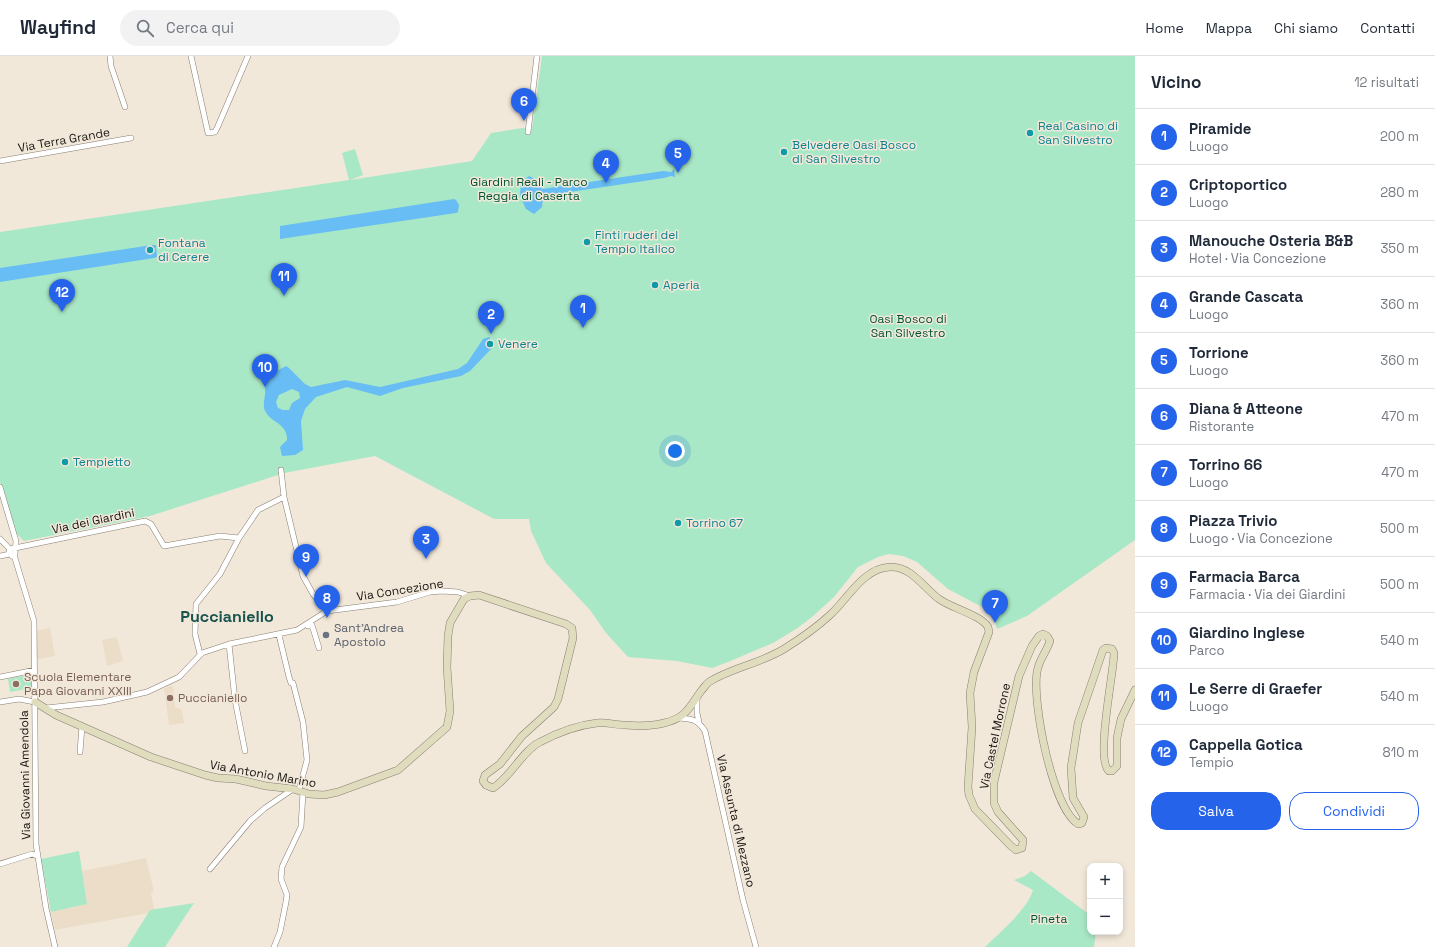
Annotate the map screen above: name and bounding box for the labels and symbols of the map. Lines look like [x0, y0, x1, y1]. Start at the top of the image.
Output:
pin: 6 [511, 88, 537, 121]
place label: Real Casino di San Silvestro [1038, 118, 1118, 148]
street label: Via Terra Grande [17, 124, 111, 156]
marker: Real Casino di San Silvestro [1025, 128, 1035, 138]
place label: Belvedere Oasi Bosco di San Silvestro [792, 137, 916, 167]
pin: 5 [665, 140, 691, 173]
marker: Belvedere Oasi Bosco di San Silvestro [779, 147, 789, 157]
pin: 4 [593, 150, 619, 183]
park label: Giardini Reali - Parco Reggia di Caserta [470, 174, 588, 204]
place label: Finti ruderi del Tempio Italico [595, 227, 678, 257]
place label: Fontana di Cerere [158, 235, 209, 265]
marker: Finti ruderi del Tempio Italico [582, 237, 592, 247]
marker: Fontana di Cerere [145, 245, 155, 255]
pin: 11 [271, 263, 297, 296]
place label: Aperia [663, 277, 700, 293]
pin: 12 [49, 279, 75, 312]
marker: Aperia [650, 280, 660, 290]
pin: 1 [570, 295, 596, 328]
pin: 2 [478, 301, 504, 334]
park label: Oasi Bosco di San Silvestro [869, 311, 947, 341]
place label: Venere [498, 336, 538, 352]
marker: Venere [485, 339, 495, 349]
pin: 10 [252, 354, 278, 387]
your location [665, 441, 685, 461]
place label: Tempietto [73, 454, 131, 470]
marker: Tempietto [60, 457, 70, 467]
street label: Via dei Giardini [50, 504, 136, 538]
place label: Torrino 67 [686, 515, 743, 531]
marker: Torrino 67 [673, 518, 683, 528]
pin: 3 [413, 526, 439, 559]
pin: 9 [293, 544, 319, 577]
street label: Via Concezione [355, 575, 445, 605]
pin: 8 [314, 585, 340, 618]
pin: 7 [982, 590, 1008, 623]
district label: Puccianiello [180, 606, 274, 627]
place label: Sant'Andrea Apostolo [334, 620, 404, 650]
marker: Sant'Andrea Apostolo [321, 630, 331, 640]
place label: Scuola Elementare Papa Giovanni XXIII [24, 669, 132, 699]
marker: Scuola Elementare Papa Giovanni XXIII [11, 679, 21, 689]
street label: Via Castel Morrone [976, 681, 1014, 791]
place label: Puccianiello [178, 690, 247, 706]
marker: Puccianiello [165, 693, 175, 703]
street label: Via Giovanni Amendola [16, 710, 34, 840]
street label: Via Assunta di Mezzano [713, 753, 759, 889]
street label: Via Antonio Marino [208, 757, 318, 791]
park label: Pineta [1031, 911, 1067, 927]

